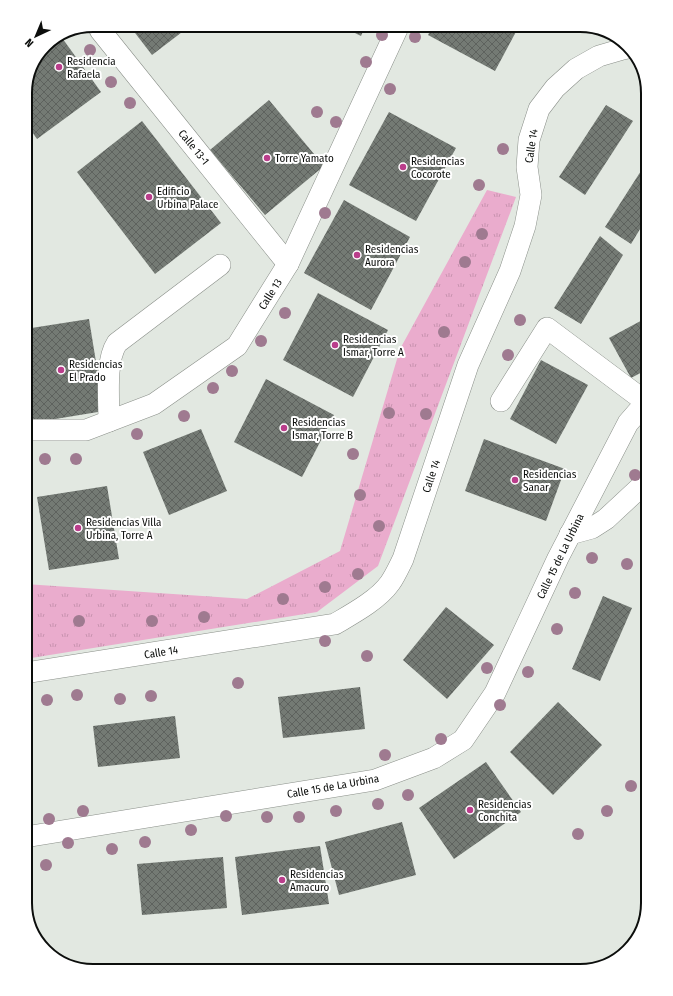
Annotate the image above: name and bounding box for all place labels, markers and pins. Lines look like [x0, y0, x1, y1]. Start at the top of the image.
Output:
place label: Residencia Rafaela [67, 55, 116, 81]
marker: Residencia Rafaela [54, 62, 64, 72]
place label: Torre Yamato [275, 152, 334, 165]
marker: Torre Yamato [262, 153, 272, 163]
place label: Residencias Cocorote [411, 155, 465, 181]
marker: Residencias Cocorote [398, 162, 408, 172]
place label: Edificio Urbina Palace [157, 185, 218, 211]
marker: Edificio Urbina Palace [144, 192, 154, 202]
place label: Residencias Aurora [365, 243, 419, 269]
marker: Residencias Aurora [352, 250, 362, 260]
place label: Residencias Ismar, Torre A [343, 333, 404, 359]
marker: Residencias Ismar, Torre A [330, 340, 340, 350]
place label: Residencias El Prado [69, 358, 123, 384]
marker: Residencias El Prado [56, 365, 66, 375]
place label: Residencias Ismar, Torre B [292, 416, 353, 442]
marker: Residencias Ismar, Torre B [279, 423, 289, 433]
place label: Residencias Sanar [523, 468, 577, 494]
marker: Residencias Sanar [510, 475, 520, 485]
place label: Residencias Villa Urbina, Torre A [86, 516, 161, 542]
marker: Residencias Villa Urbina, Torre A [73, 523, 83, 533]
place label: Residencias Conchita [478, 798, 532, 824]
marker: Residencias Conchita [465, 805, 475, 815]
place label: Residencias Amacuro [290, 868, 344, 894]
marker: Residencias Amacuro [277, 875, 287, 885]

